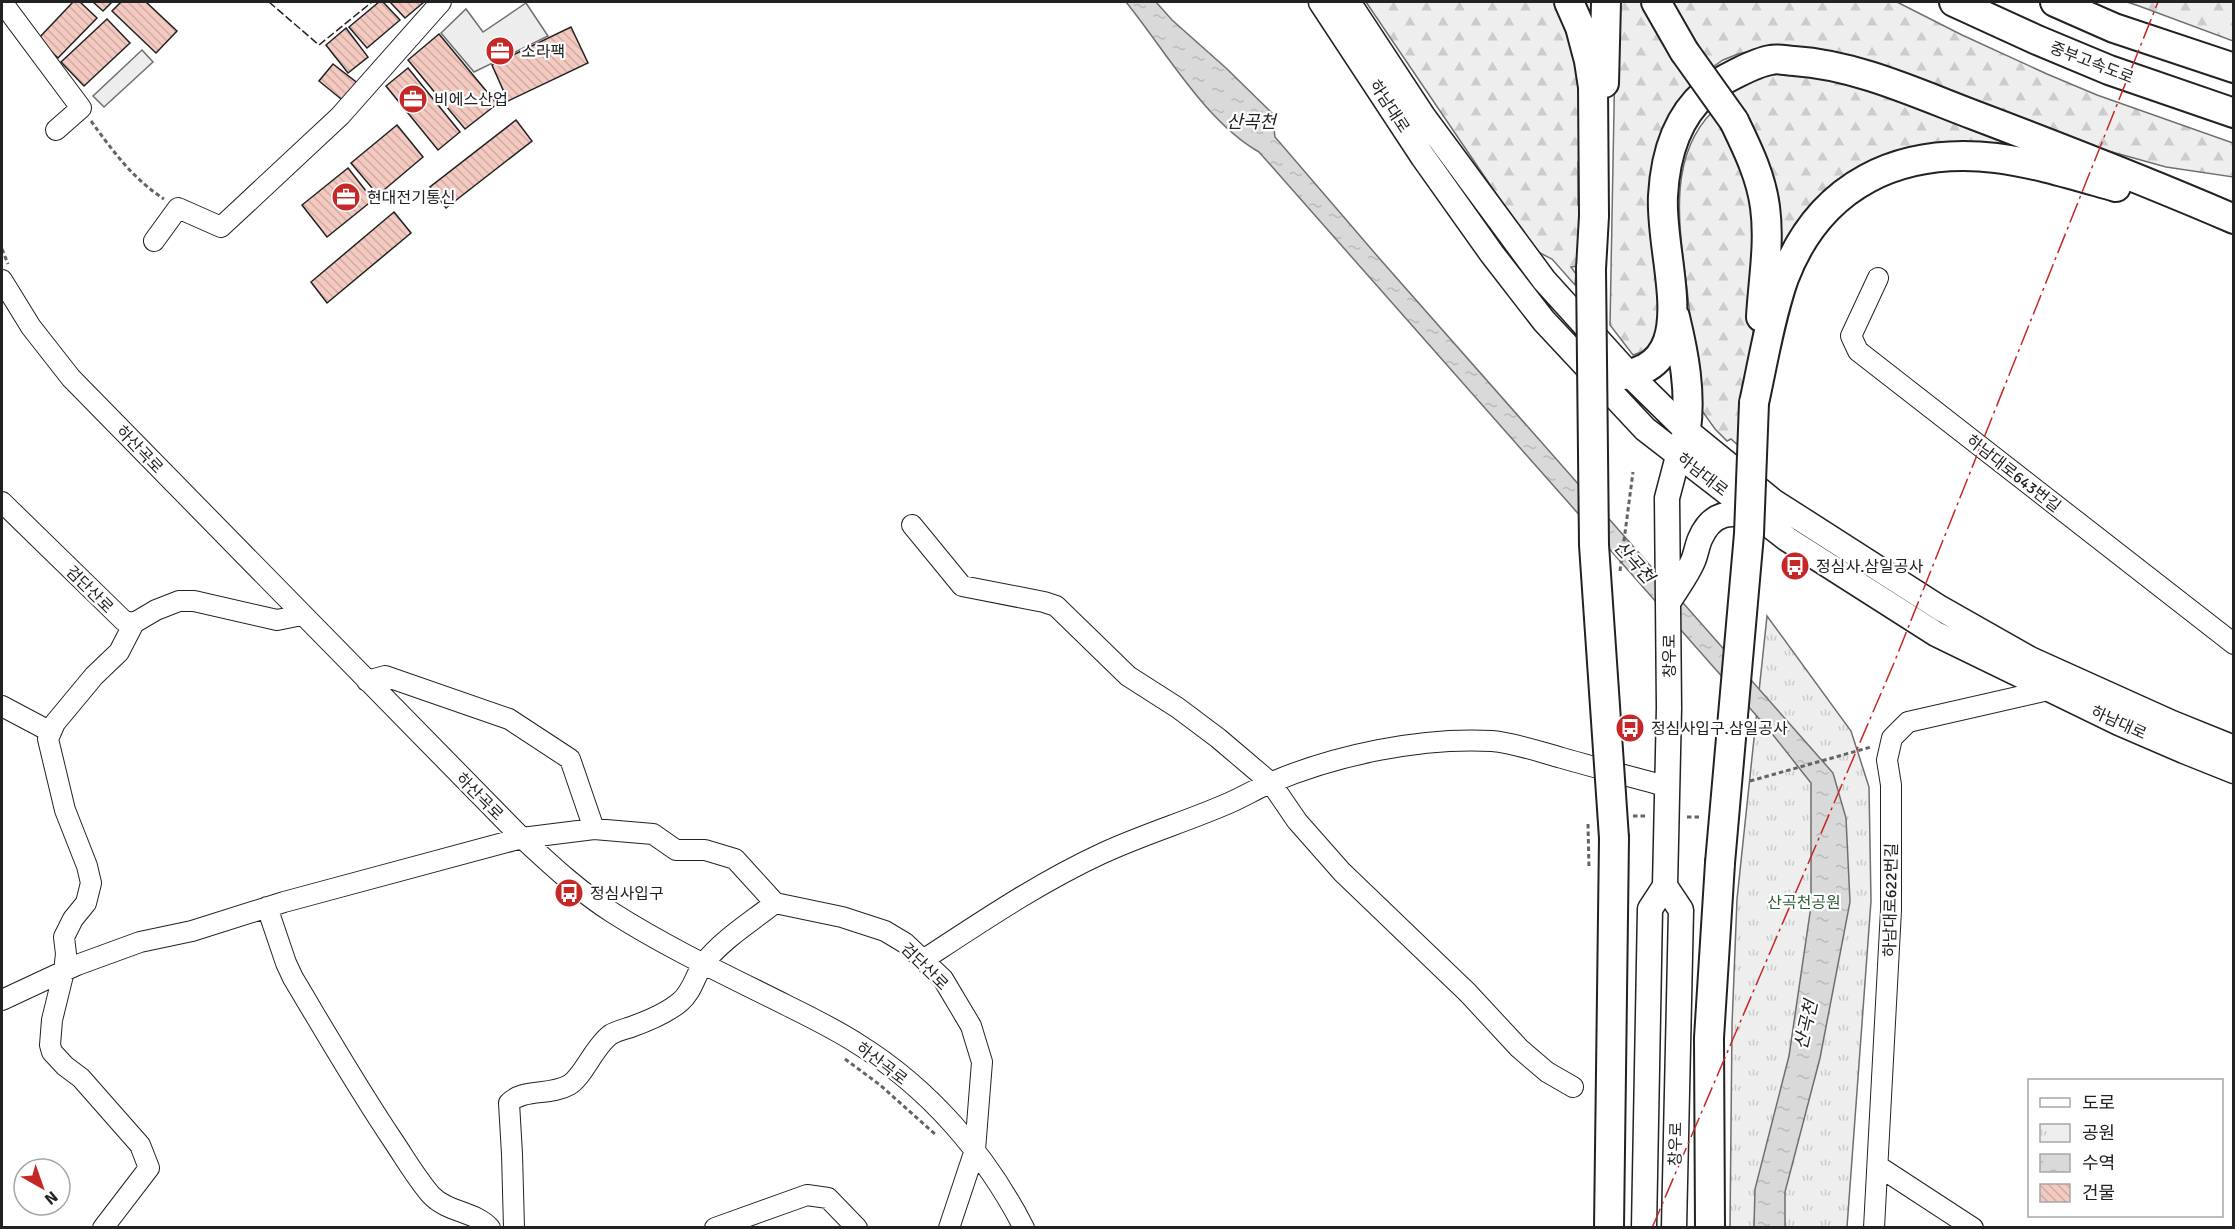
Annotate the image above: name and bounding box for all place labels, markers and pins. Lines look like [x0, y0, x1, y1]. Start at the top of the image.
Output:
office icon: 소라팩 [484, 35, 516, 67]
place label: 소라팩 [521, 42, 565, 62]
office icon: 비에스산업 [397, 83, 429, 115]
place label: 비에스산업 [434, 90, 508, 110]
office icon: 현대전기통신 [330, 181, 362, 213]
place label: 현대전기통신 [367, 188, 455, 208]
bus stop icon: 정심사.삼일공사 [1779, 550, 1811, 582]
place label: 정심사.삼일공사 [1816, 557, 1924, 577]
bus stop icon: 정심사입구.삼일공사 [1614, 712, 1646, 744]
place label: 정심사입구.삼일공사 [1651, 719, 1788, 739]
bus stop icon: 정심사입구 [553, 877, 585, 909]
place label: 정심사입구 [590, 884, 664, 904]

